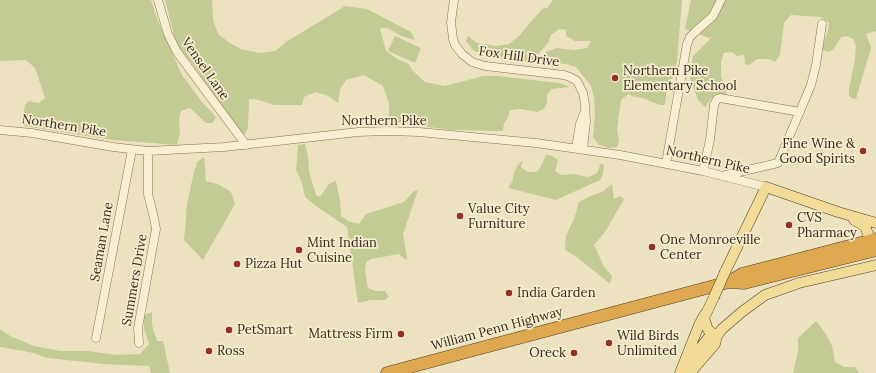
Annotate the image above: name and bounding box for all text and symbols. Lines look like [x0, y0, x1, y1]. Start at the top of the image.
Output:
street label: Vensel Lane [178, 35, 232, 103]
street label: Fox Hill Drive [478, 44, 560, 70]
place label: Northern Pike Elementary School [623, 63, 737, 94]
marker: Northern Pike Elementary School [610, 73, 620, 83]
street label: Northern Pike [21, 112, 107, 140]
street label: Northern Pike [341, 113, 427, 129]
place label: Fine Wine & Good Spirits [779, 136, 855, 167]
street label: Northern Pike [665, 143, 751, 177]
marker: Fine Wine & Good Spirits [858, 146, 868, 156]
street label: Seaman Lane [87, 201, 117, 283]
place label: Value City Furniture [468, 201, 530, 232]
place label: CVS Pharmacy [797, 210, 857, 241]
marker: Value City Furniture [455, 211, 465, 221]
marker: CVS Pharmacy [784, 220, 794, 230]
place label: One Monroeville Center [660, 232, 760, 263]
street label: Summers Drive [119, 233, 151, 327]
place label: Mint Indian Cuisine [307, 235, 377, 266]
marker: One Monroeville Center [647, 242, 657, 252]
marker: Mint Indian Cuisine [294, 245, 304, 255]
place label: Pizza Hut [245, 256, 303, 272]
marker: Pizza Hut [232, 259, 242, 269]
place label: India Garden [517, 285, 596, 301]
marker: India Garden [504, 288, 514, 298]
street label: William Penn Highway [430, 304, 564, 354]
place label: PetSmart [237, 322, 293, 338]
marker: PetSmart [224, 325, 234, 335]
place label: Mattress Firm [308, 326, 393, 342]
place label: Wild Birds Unlimited [617, 328, 679, 359]
marker: Mattress Firm [396, 329, 406, 339]
marker: Wild Birds Unlimited [604, 338, 614, 348]
place label: Ross [217, 343, 245, 359]
place label: Oreck [529, 345, 566, 361]
marker: Ross [204, 346, 214, 356]
marker: Oreck [569, 348, 579, 358]

